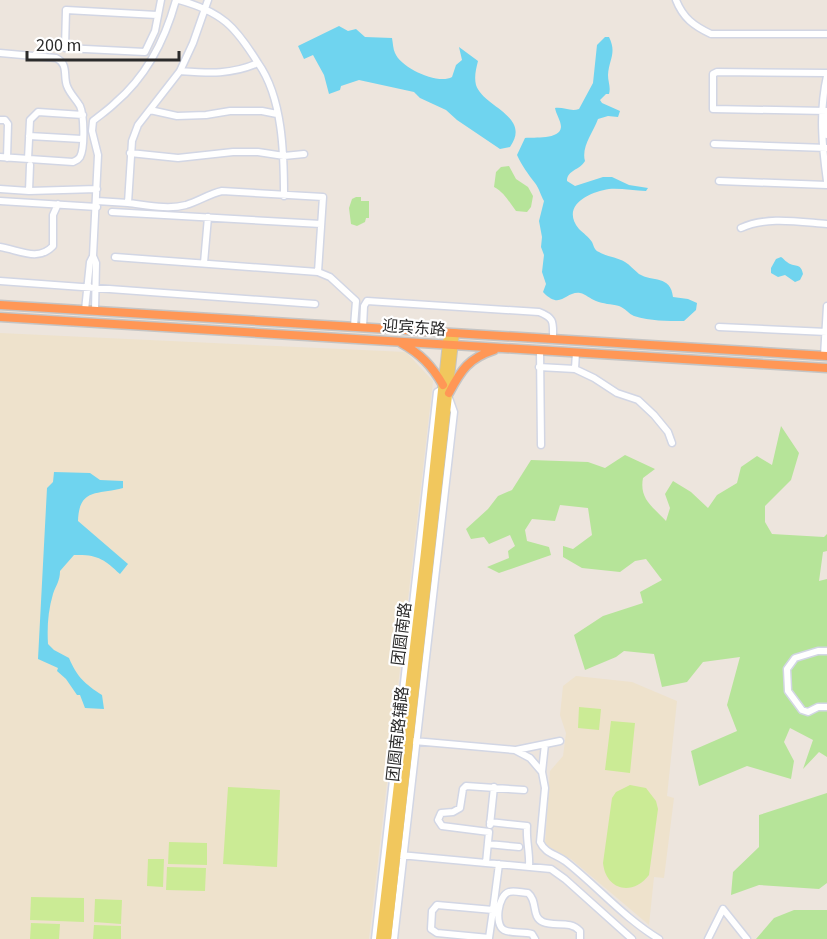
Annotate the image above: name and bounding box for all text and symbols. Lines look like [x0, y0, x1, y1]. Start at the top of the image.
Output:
scale bar [27, 24, 178, 62]
text: 200 m [36, 33, 81, 58]
street label: 迎宾东路 [381, 315, 447, 341]
street label: 团圆南路 [387, 601, 417, 667]
street label: 团圆南路辅路 [382, 685, 414, 783]

